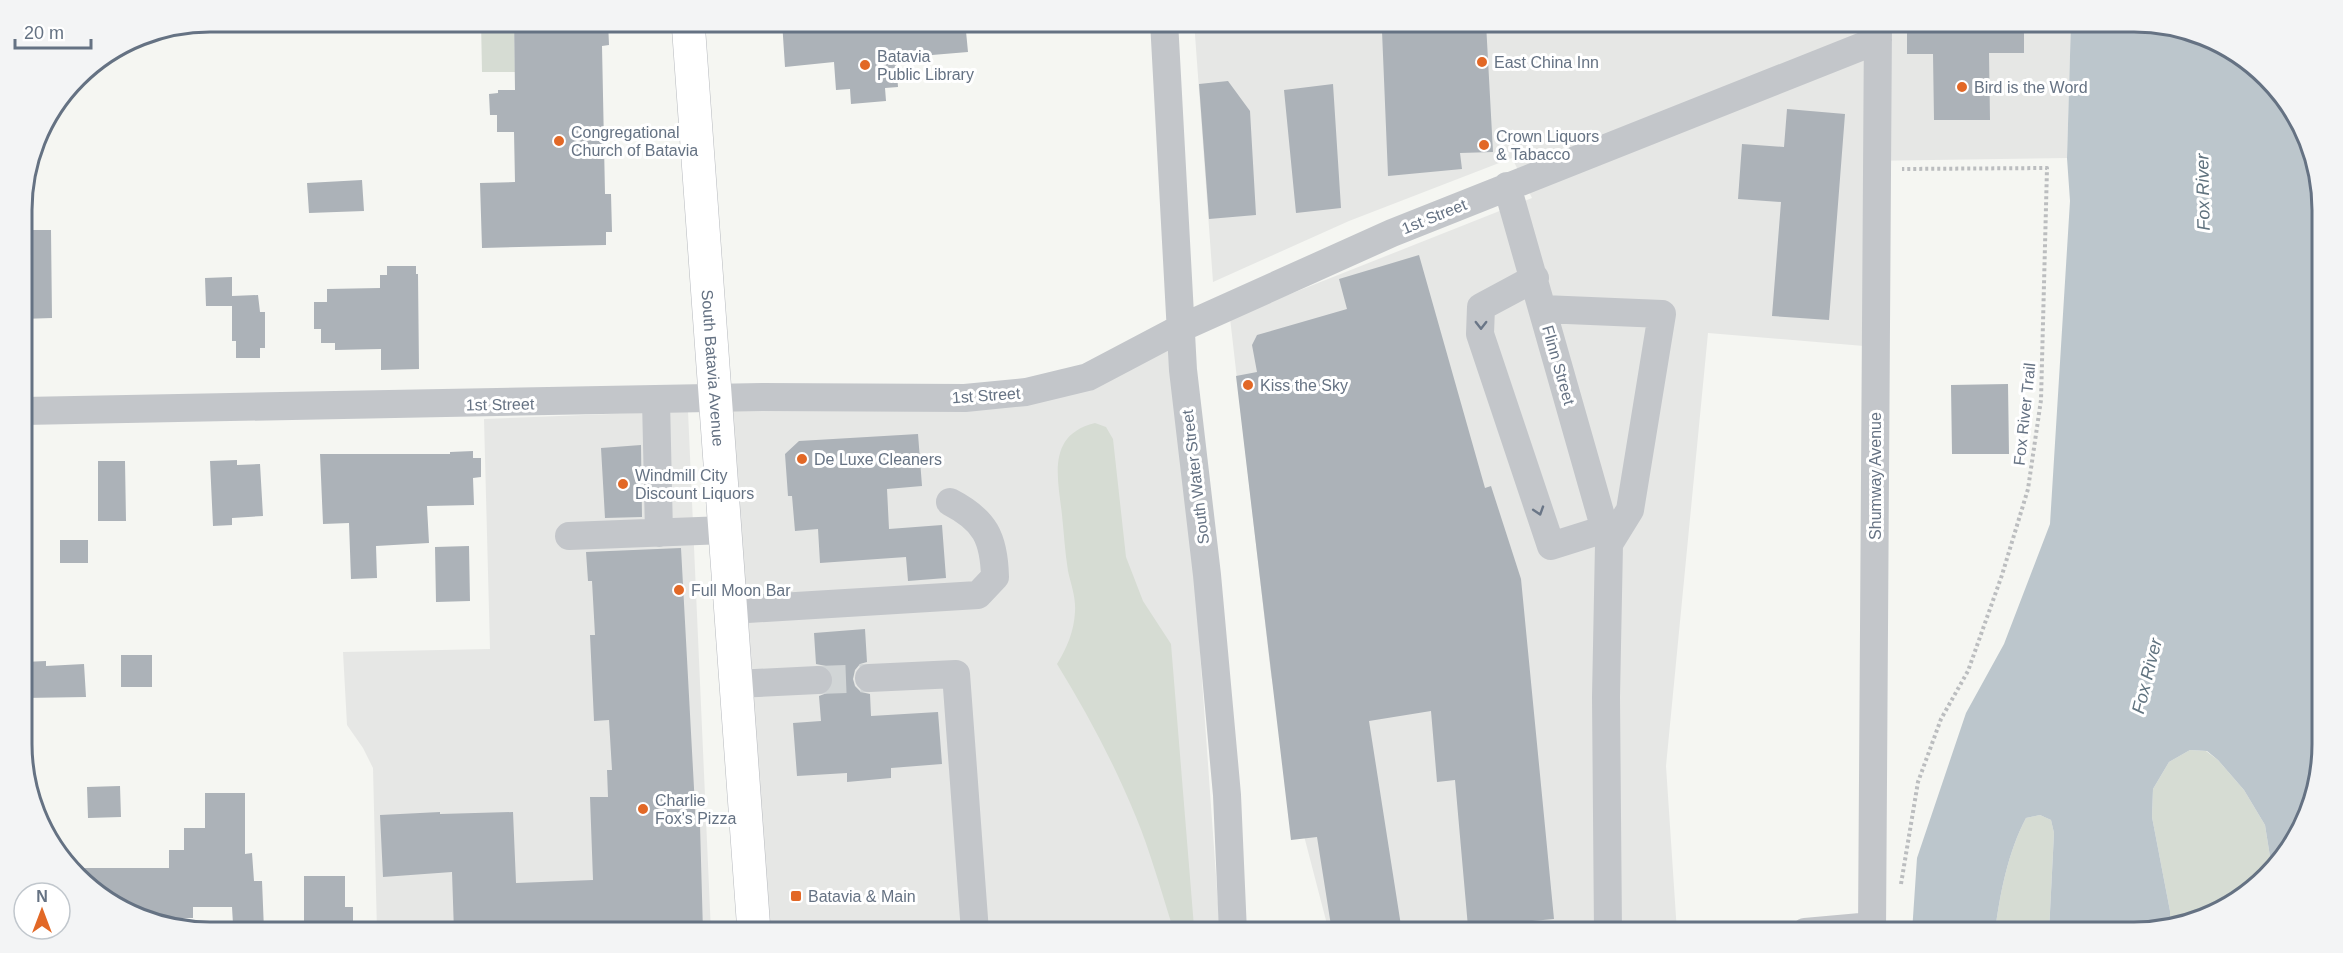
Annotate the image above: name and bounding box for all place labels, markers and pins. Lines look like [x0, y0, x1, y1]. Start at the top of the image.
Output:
place label: Batavia Public Library [877, 48, 974, 83]
place label: East China Inn [1494, 54, 1599, 71]
marker: East China Inn [1475, 55, 1489, 69]
marker: Batavia Public Library [858, 58, 872, 72]
place label: Bird is the Word [1974, 79, 2088, 96]
marker: Bird is the Word [1955, 80, 1969, 94]
place label: Congregational Church of Batavia [571, 124, 698, 159]
place label: Crown Liquors & Tabacco [1496, 128, 1599, 163]
marker: Congregational Church of Batavia [552, 134, 566, 148]
marker: Crown Liquors & Tabacco [1477, 138, 1491, 152]
place label: Kiss the Sky [1260, 377, 1348, 394]
marker: Kiss the Sky [1241, 378, 1255, 392]
place label: De Luxe Cleaners [814, 451, 942, 468]
marker: De Luxe Cleaners [795, 452, 809, 466]
place label: Windmill City Discount Liquors [635, 467, 754, 502]
marker: Windmill City Discount Liquors [616, 477, 630, 491]
place label: Full Moon Bar [691, 582, 791, 599]
marker: Full Moon Bar [672, 583, 686, 597]
place label: Charlie Fox's Pizza [655, 792, 736, 827]
marker: Charlie Fox's Pizza [636, 802, 650, 816]
place label: Batavia & Main [808, 888, 916, 905]
marker: Batavia & Main [789, 889, 803, 903]

